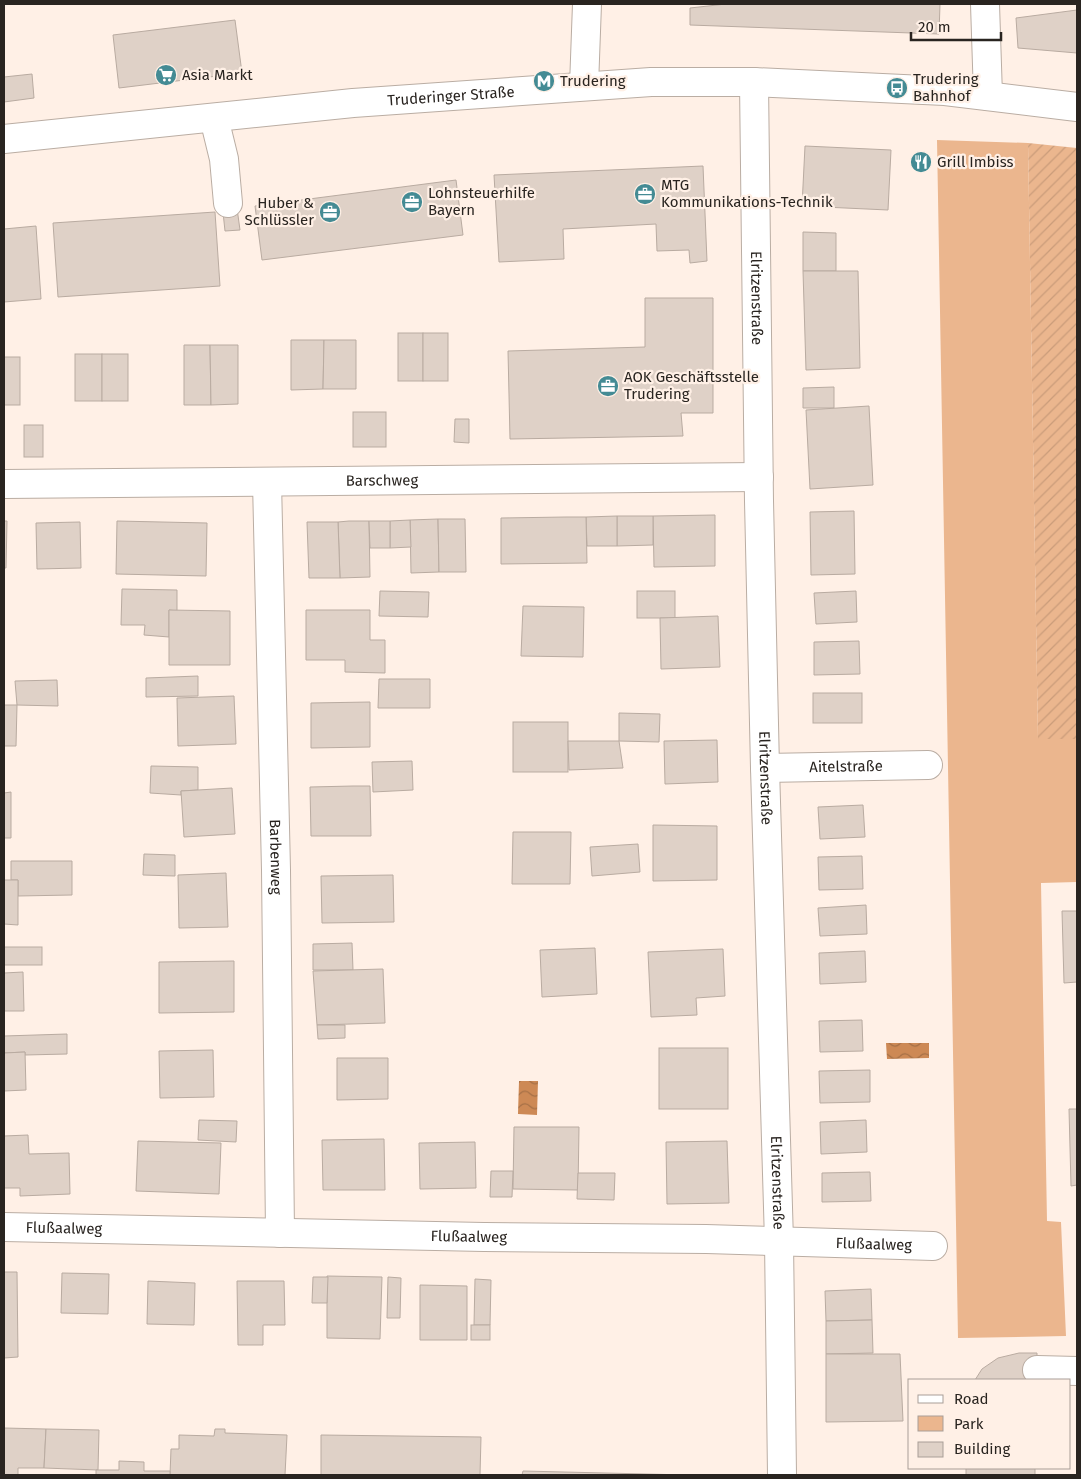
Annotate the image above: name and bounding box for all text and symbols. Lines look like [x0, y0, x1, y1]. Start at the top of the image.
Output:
scale bar [911, 10, 1001, 42]
text: 20 m [918, 18, 951, 36]
supermarket icon: Asia Markt [154, 63, 178, 87]
place label: Asia Markt [182, 66, 253, 84]
metro station icon: Trudering [532, 69, 556, 93]
place label: Trudering Bahnhof [913, 70, 979, 105]
place label: Trudering [560, 72, 626, 90]
bus stop icon: Trudering Bahnhof [885, 76, 909, 100]
street label: Truderinger Straße [387, 83, 515, 110]
restaurant icon: Grill Imbiss [909, 150, 933, 174]
place label: Grill Imbiss [937, 153, 1014, 171]
place label: MTG Kommunikations-Technik [661, 176, 833, 211]
office icon: MTG Kommunikations-Technik [633, 182, 657, 206]
place label: Lohnsteuerhilfe Bayern [428, 184, 535, 219]
office icon: Lohnsteuerhilfe Bayern [400, 190, 424, 214]
place label: Huber & Schlüssler [245, 194, 314, 229]
office icon: Huber & Schlüssler [318, 200, 342, 224]
street label: Elritzenstraße [747, 251, 766, 345]
place label: AOK Geschäftsstelle Trudering [624, 368, 759, 403]
office icon: AOK Geschäftsstelle Trudering [596, 374, 620, 398]
street label: Barschweg [346, 471, 419, 490]
street label: Elritzenstraße [755, 731, 776, 825]
street label: Aitelstraße [809, 757, 883, 776]
street label: Barbenweg [266, 819, 285, 895]
street label: Elritzenstraße [767, 1135, 788, 1230]
street label: Flußaalweg [26, 1218, 103, 1238]
street label: Flußaalweg [430, 1227, 507, 1246]
street label: Flußaalweg [835, 1234, 913, 1254]
legend [908, 1379, 1071, 1469]
text: Road [954, 1390, 989, 1408]
text: Park [954, 1415, 984, 1433]
text: Building [954, 1440, 1010, 1458]

